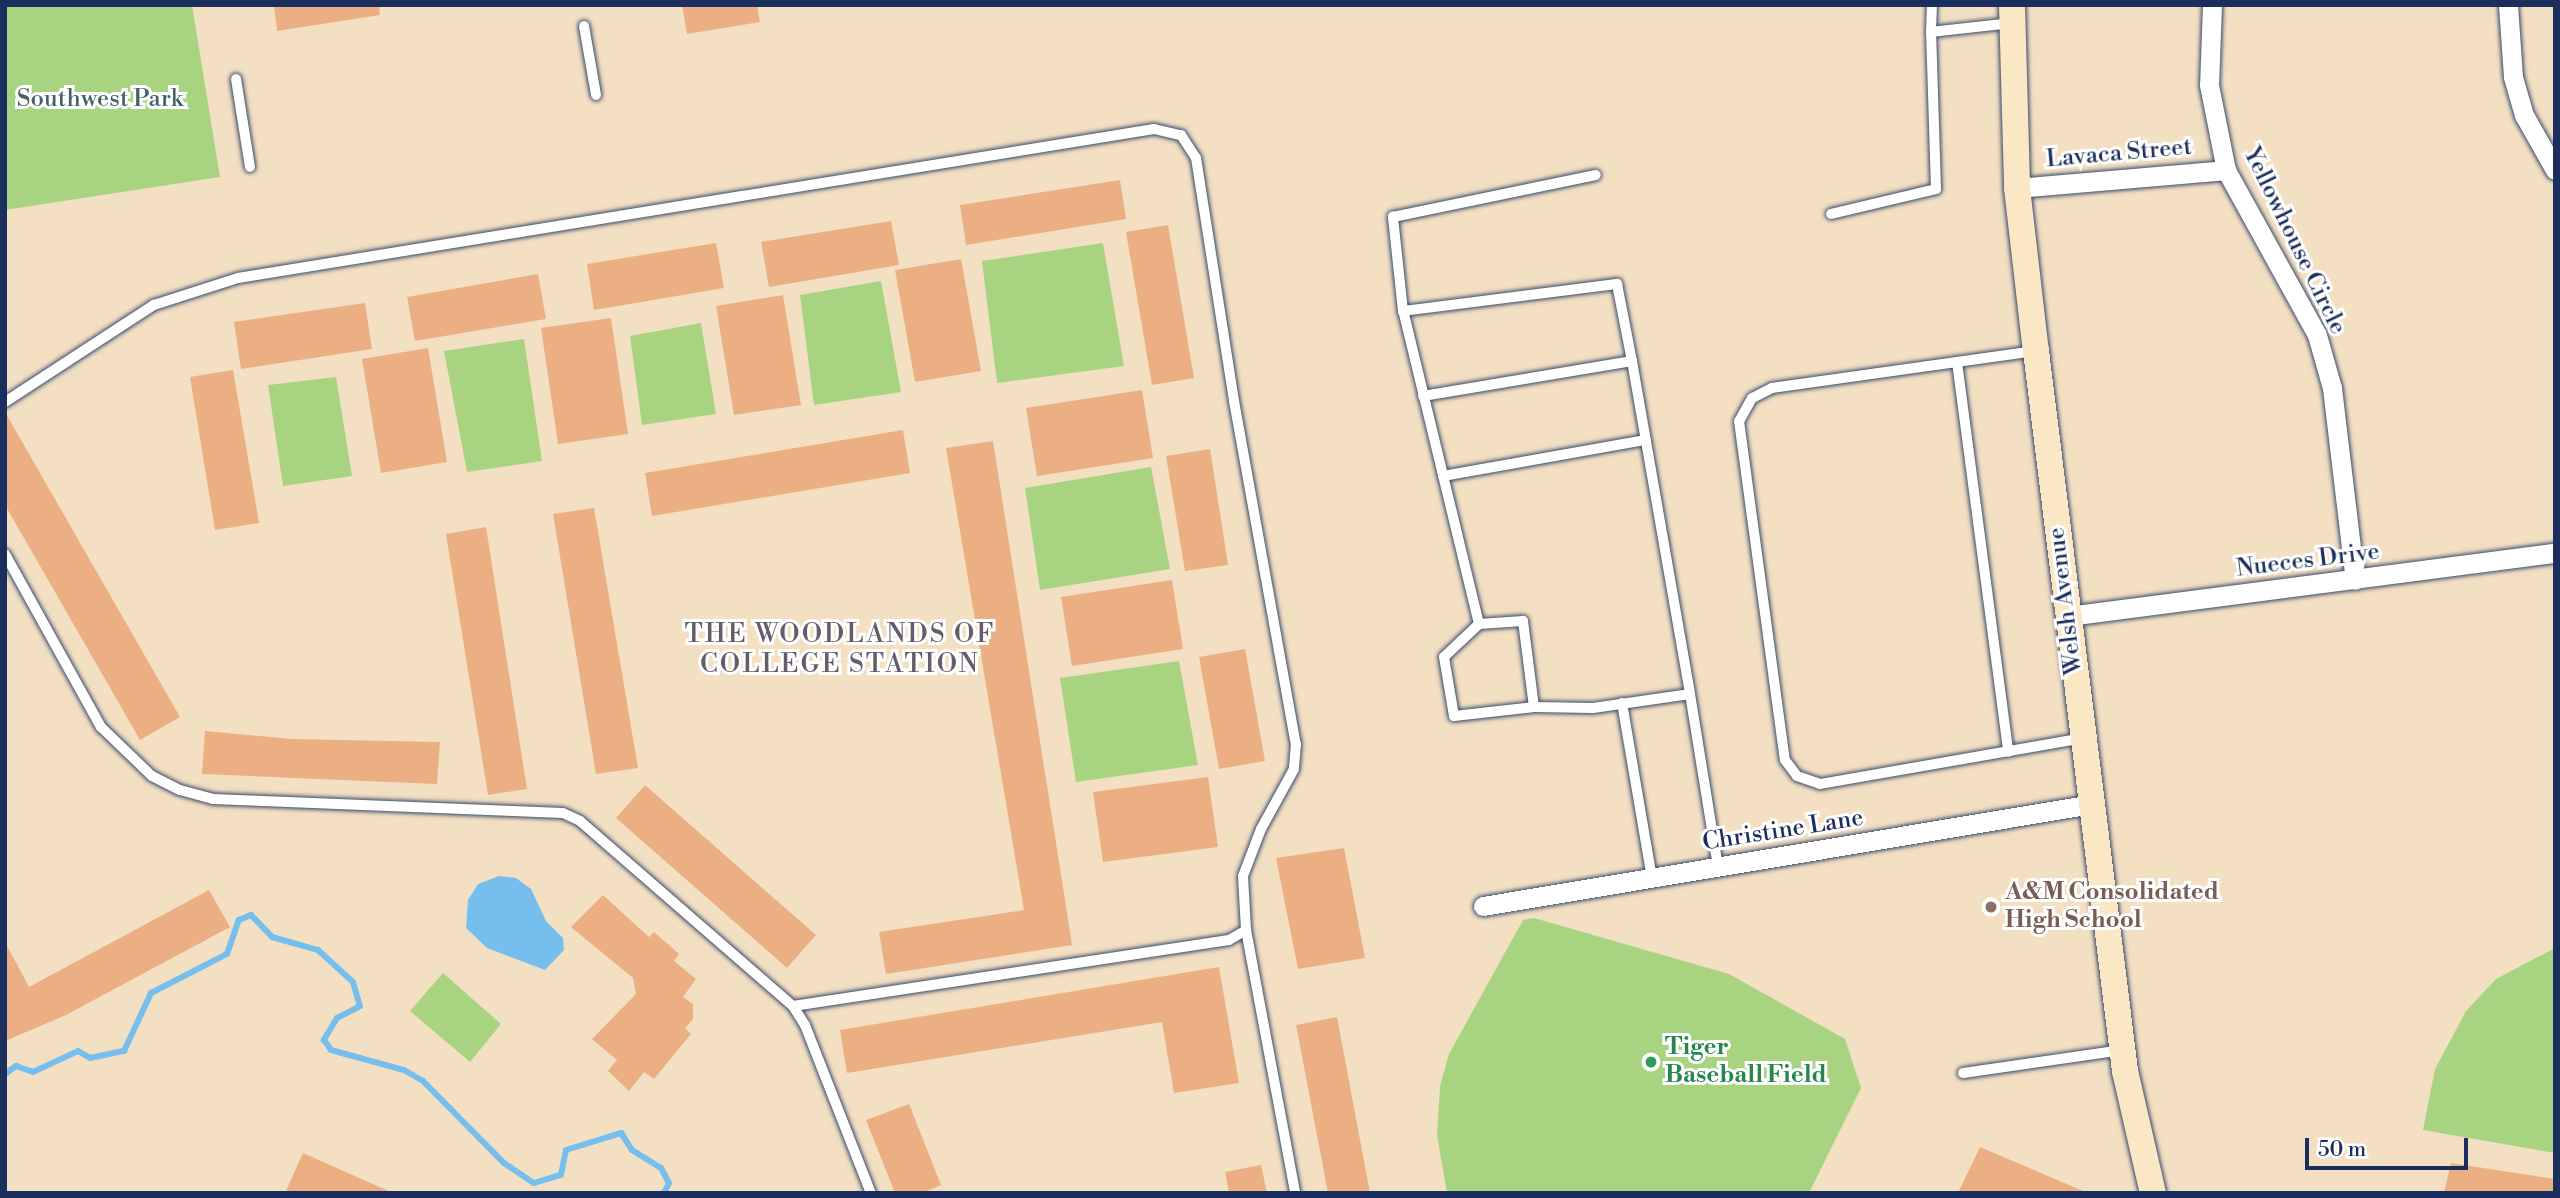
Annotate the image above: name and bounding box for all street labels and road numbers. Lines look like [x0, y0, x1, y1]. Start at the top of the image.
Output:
street label: Lavaca Street [2045, 133, 2193, 175]
street label: Yellowhouse Circle [2236, 143, 2352, 339]
street label: Welsh Avenue [2043, 526, 2089, 676]
street label: Nueces Drive [2235, 538, 2381, 584]
street label: Christine Lane [1700, 804, 1866, 858]

